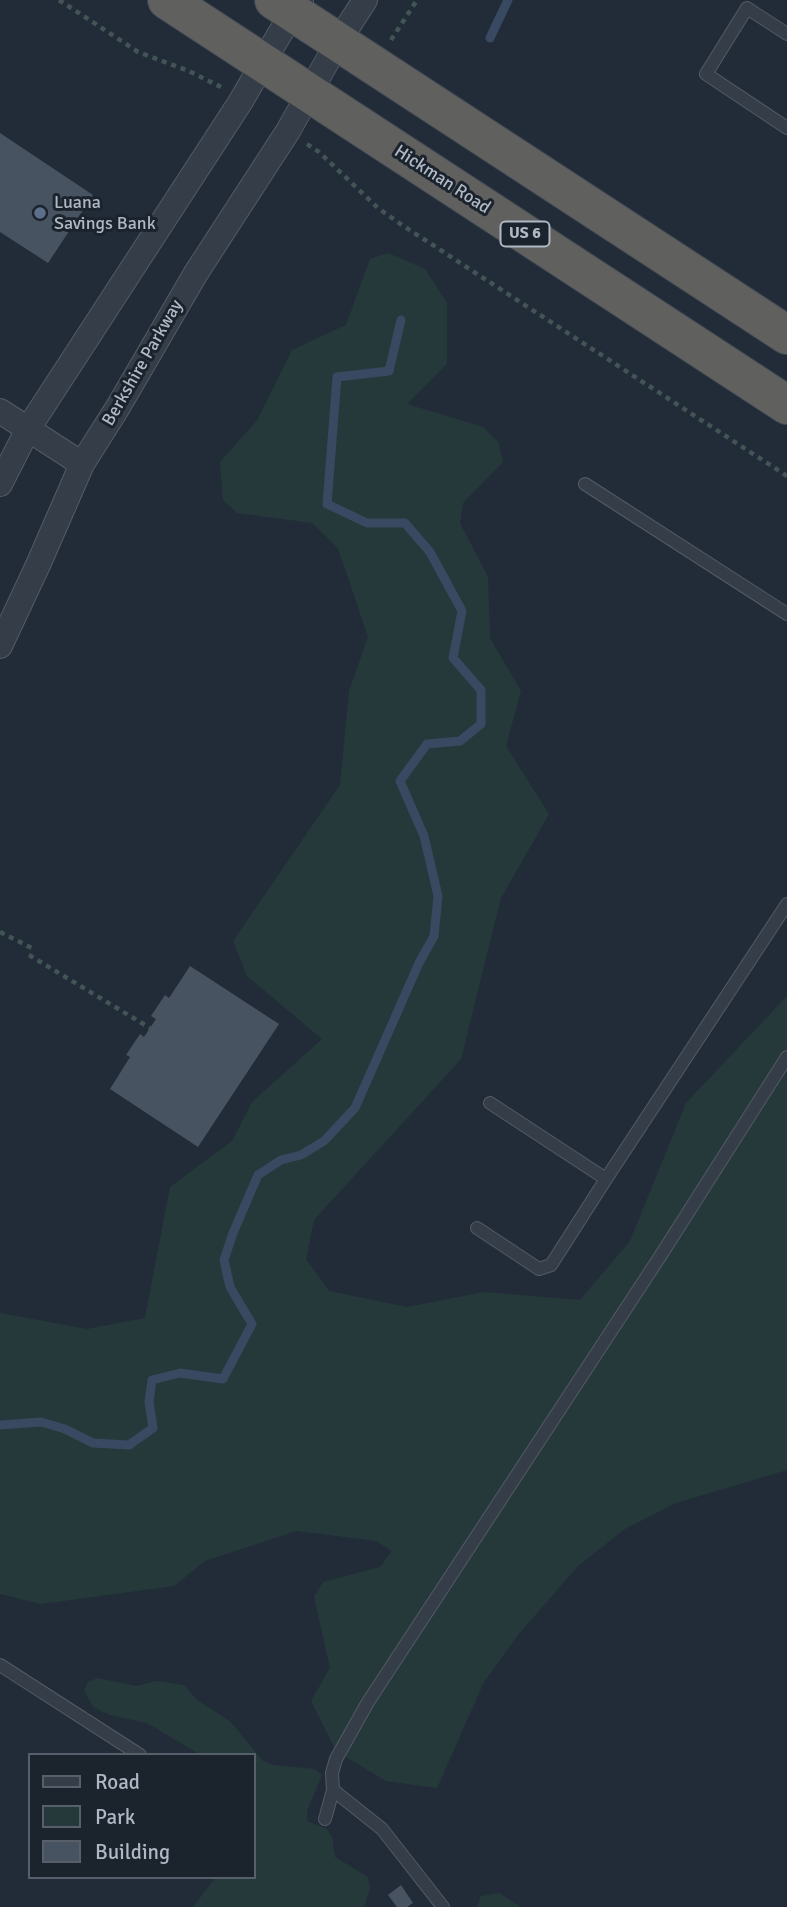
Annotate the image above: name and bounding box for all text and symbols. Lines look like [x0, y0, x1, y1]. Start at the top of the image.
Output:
street label: Hickman Road [390, 141, 494, 219]
place label: Luana Savings Bank [54, 192, 156, 234]
marker: Luana Savings Bank [32, 205, 48, 221]
road number: US 6 [500, 222, 550, 246]
street label: Berkshire Parkway [98, 296, 188, 430]
legend [28, 1753, 256, 1879]
text: Road [95, 1769, 140, 1795]
text: Park [95, 1804, 135, 1830]
text: Building [95, 1839, 170, 1865]

